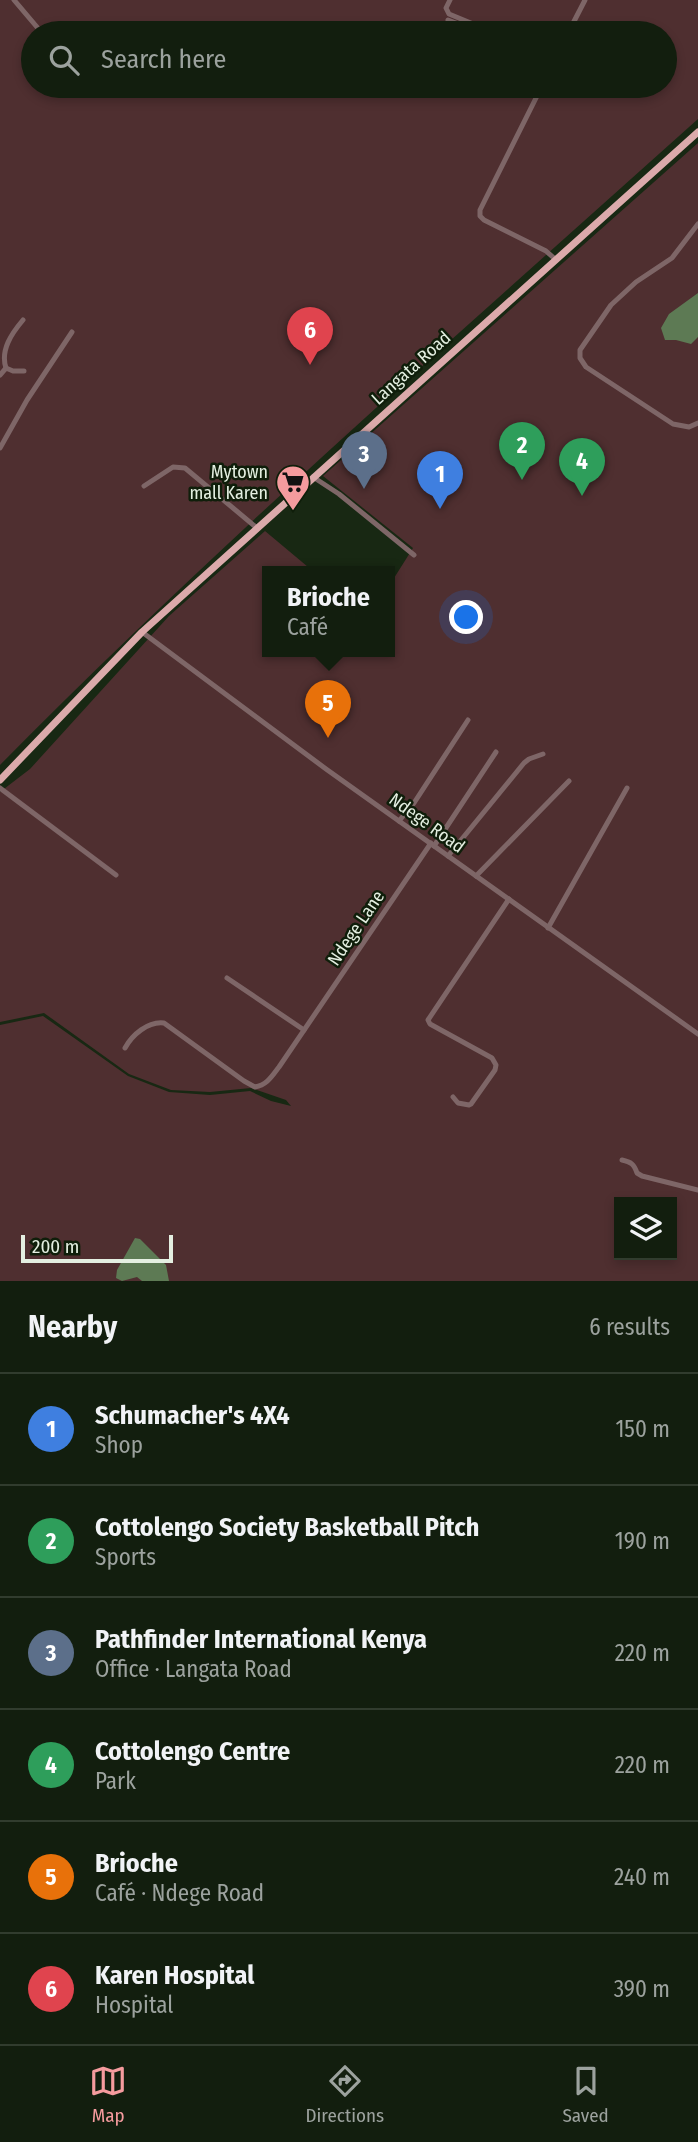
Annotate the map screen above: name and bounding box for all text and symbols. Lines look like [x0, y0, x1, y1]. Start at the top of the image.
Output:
search box [21, 21, 677, 98]
icon: search [45, 41, 83, 79]
text: Search here [101, 44, 226, 75]
pin: 6 [287, 307, 333, 365]
street label: Langata Road [367, 327, 455, 409]
pin: 2 [499, 422, 545, 480]
pin: 3 [341, 431, 387, 489]
pin: 4 [559, 438, 605, 496]
pin: 1 [417, 451, 463, 509]
place label: Mytown mall Karen [189, 461, 268, 504]
supermarket icon: Mytown mall Karen [274, 463, 312, 512]
popup [262, 566, 395, 657]
text: Brioche [287, 582, 370, 613]
your location [449, 600, 483, 634]
text: Café [287, 613, 328, 641]
pin: 5 [305, 680, 351, 738]
street label: Ndege Road [385, 788, 469, 858]
street label: Ndege Lane [323, 886, 389, 970]
map controls [614, 1197, 677, 1260]
button: layers [614, 1197, 677, 1260]
scale bar [21, 1232, 173, 1264]
text: 200 m [32, 1235, 79, 1258]
text: Nearby [28, 1309, 117, 1345]
text: 6 results [589, 1313, 670, 1341]
text: Schumacher's 4X4 [95, 1400, 290, 1431]
text: 1 [46, 1415, 56, 1443]
text: 150 m [615, 1415, 670, 1443]
text: Shop [95, 1431, 143, 1459]
text: Cottolengo Society Basketball Pitch [95, 1512, 479, 1543]
text: 2 [46, 1527, 56, 1555]
text: 190 m [615, 1527, 670, 1555]
text: Sports [95, 1543, 156, 1571]
text: Pathfinder International Kenya [95, 1624, 427, 1655]
text: 3 [46, 1639, 56, 1667]
text: 220 m [615, 1639, 670, 1667]
text: Office · Langata Road [95, 1655, 292, 1683]
text: Cottolengo Centre [95, 1736, 290, 1767]
text: 4 [45, 1751, 57, 1779]
text: 220 m [615, 1751, 670, 1779]
text: Park [95, 1767, 136, 1795]
text: Brioche [95, 1848, 178, 1879]
text: 5 [45, 1863, 57, 1891]
text: 240 m [614, 1863, 670, 1891]
text: Café · Ndege Road [95, 1879, 264, 1907]
text: Karen Hospital [95, 1960, 254, 1991]
text: 6 [45, 1975, 57, 2003]
text: 390 m [614, 1975, 670, 2003]
text: Hospital [95, 1991, 173, 2019]
tab: Map [89, 2062, 127, 2127]
tab: Directions [305, 2062, 384, 2127]
tab: Saved [562, 2062, 609, 2127]

